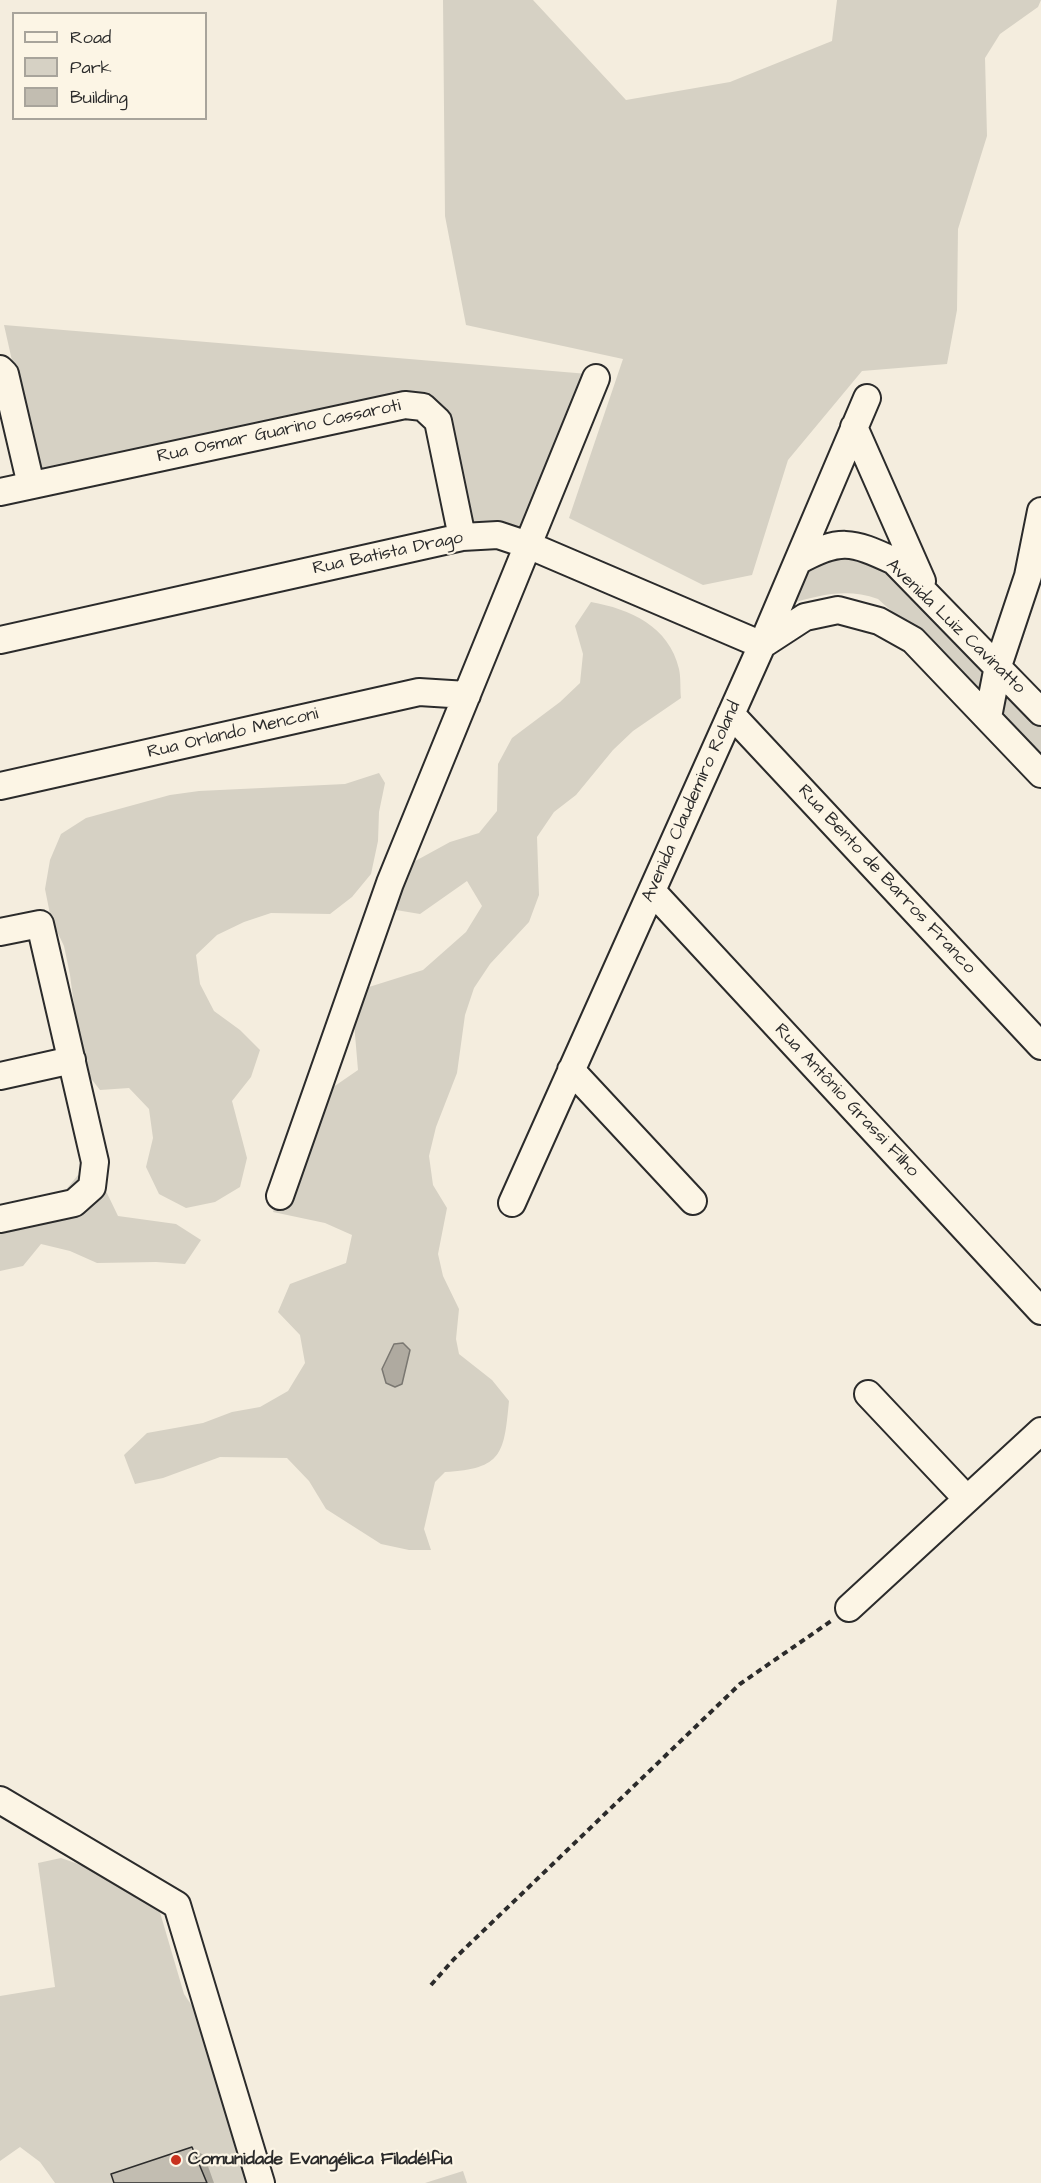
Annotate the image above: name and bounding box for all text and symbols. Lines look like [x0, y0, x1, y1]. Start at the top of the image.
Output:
legend [12, 12, 207, 120]
text: Road [70, 25, 111, 50]
text: Park [70, 55, 112, 80]
text: Building [70, 85, 128, 110]
street label: Rua Osmar Guarino Cassaroti [155, 396, 403, 468]
street label: Rua Batista Drago [311, 528, 465, 580]
street label: Avenida Luiz Cavinatto [881, 555, 1029, 699]
street label: Avenida Claudemiro Roland [638, 698, 746, 906]
street label: Rua Orlando Menconi [145, 704, 321, 764]
street label: Rua Bento de Barros Franco [793, 781, 979, 979]
street label: Rua Antônio Grassi Filho [769, 1020, 923, 1182]
place label: Comunidade Evangélica Filadélfia [188, 2149, 452, 2171]
marker: Comunidade Evangélica Filadélfia [169, 2153, 183, 2167]

